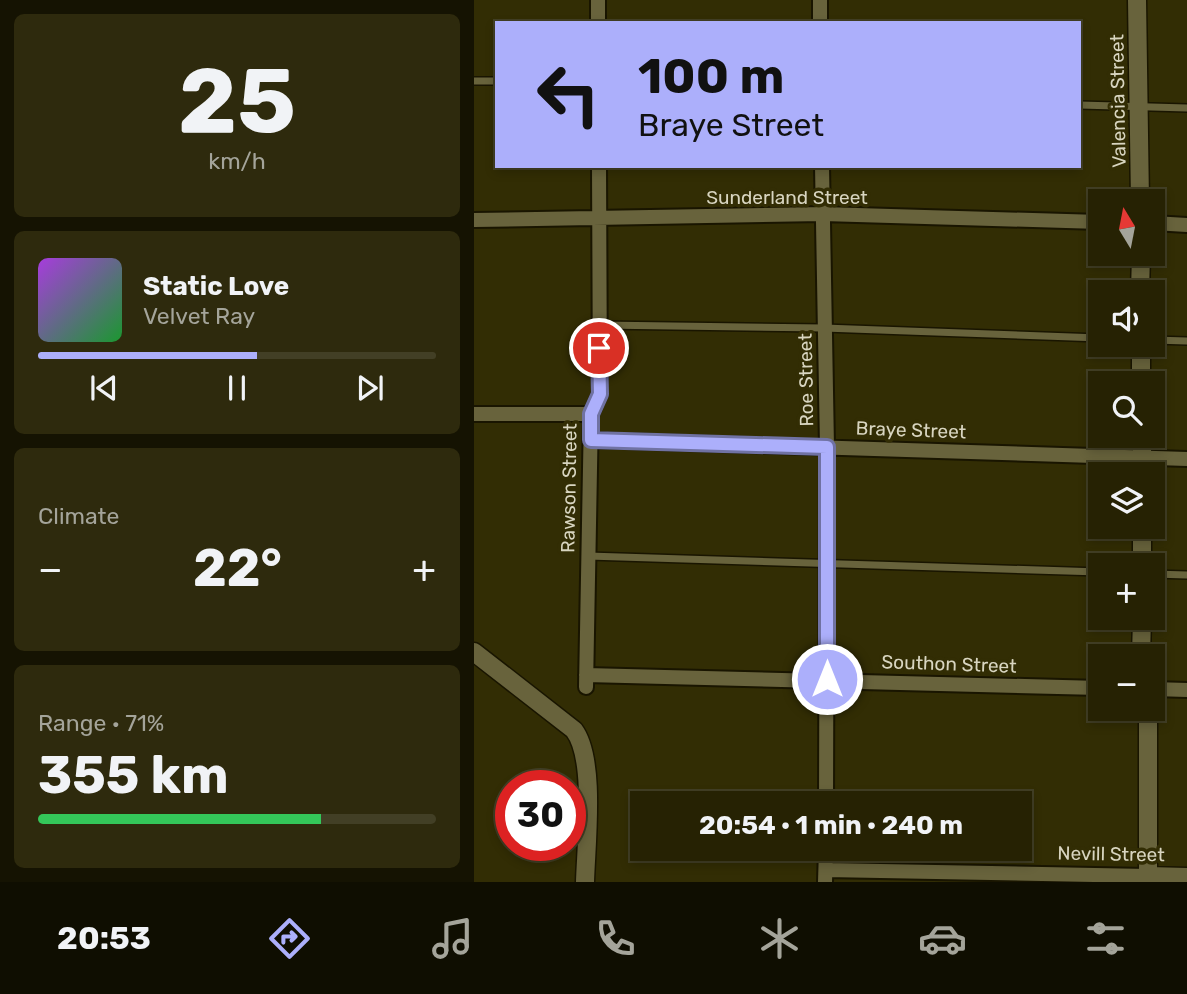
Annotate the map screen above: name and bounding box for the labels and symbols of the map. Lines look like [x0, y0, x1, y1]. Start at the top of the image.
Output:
street label: Valencia Street [1105, 33, 1131, 168]
street label: Sunderland Street [706, 186, 868, 209]
north arrow [1088, 189, 1165, 266]
pin [569, 318, 629, 378]
street label: Roe Street [794, 333, 818, 427]
street label: Braye Street [855, 417, 967, 443]
street label: Rawson Street [556, 422, 582, 553]
position arrow [790, 642, 864, 716]
street label: Southon Street [881, 650, 1018, 678]
speed limit sign: 30 [495, 770, 586, 861]
street label: Nevill Street [1057, 842, 1165, 866]

